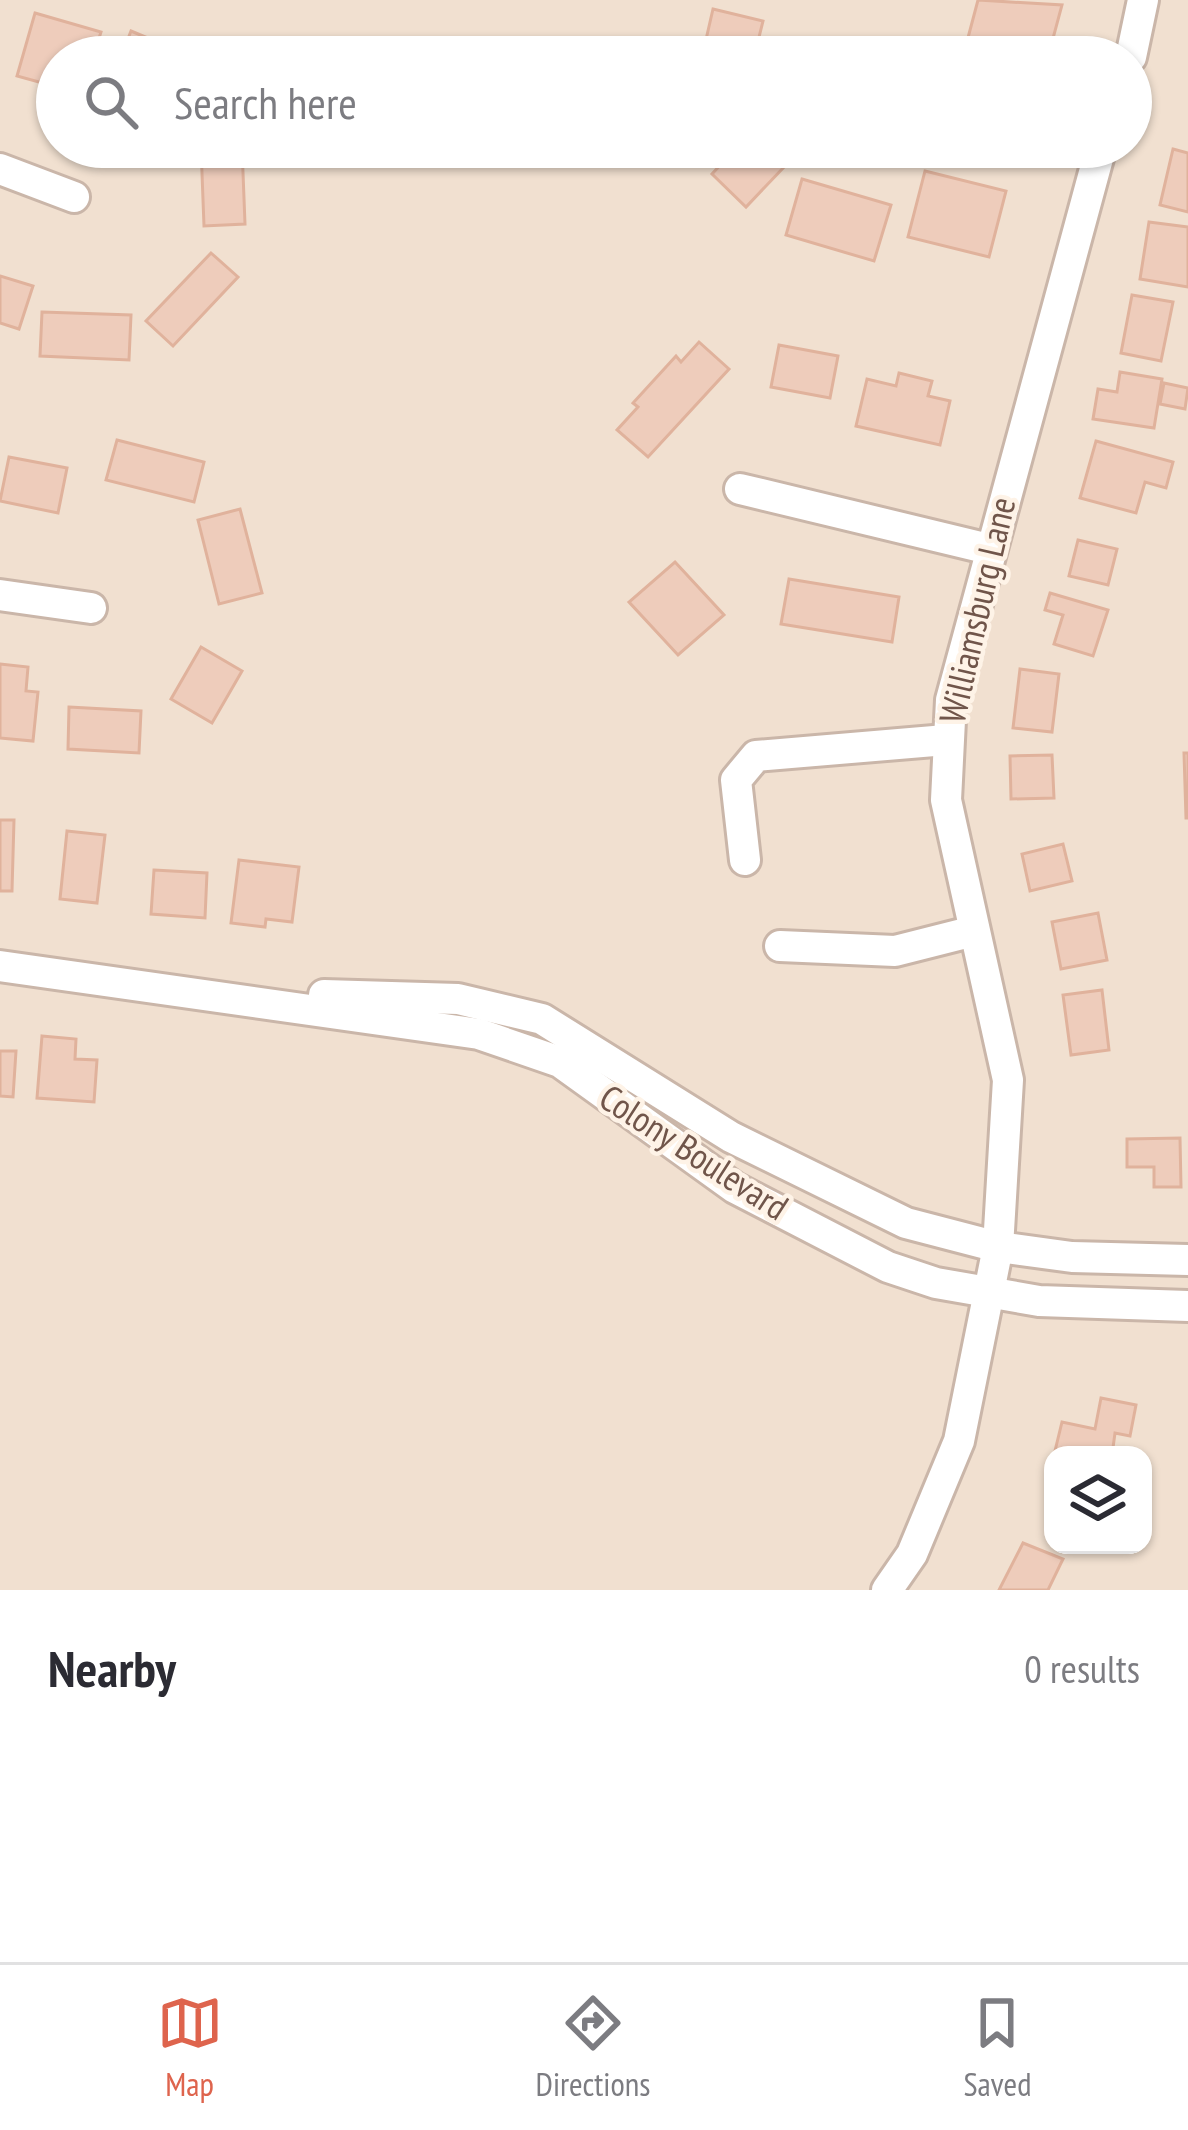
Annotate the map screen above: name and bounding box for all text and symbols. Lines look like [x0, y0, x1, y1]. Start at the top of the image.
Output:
search box [36, 36, 1152, 168]
icon: search [78, 69, 144, 135]
text: Search here [174, 73, 357, 131]
street label: Williamsburg Lane [928, 492, 1025, 727]
street label: Colony Boulevard [591, 1073, 797, 1230]
map controls [1044, 1446, 1152, 1554]
button: layers [1044, 1446, 1152, 1554]
text: Nearby [48, 1635, 176, 1701]
text: 0 results [1024, 1643, 1140, 1694]
tab: Map [157, 1990, 223, 2105]
tab: Directions [536, 1990, 650, 2105]
tab: Saved [963, 1990, 1031, 2105]

